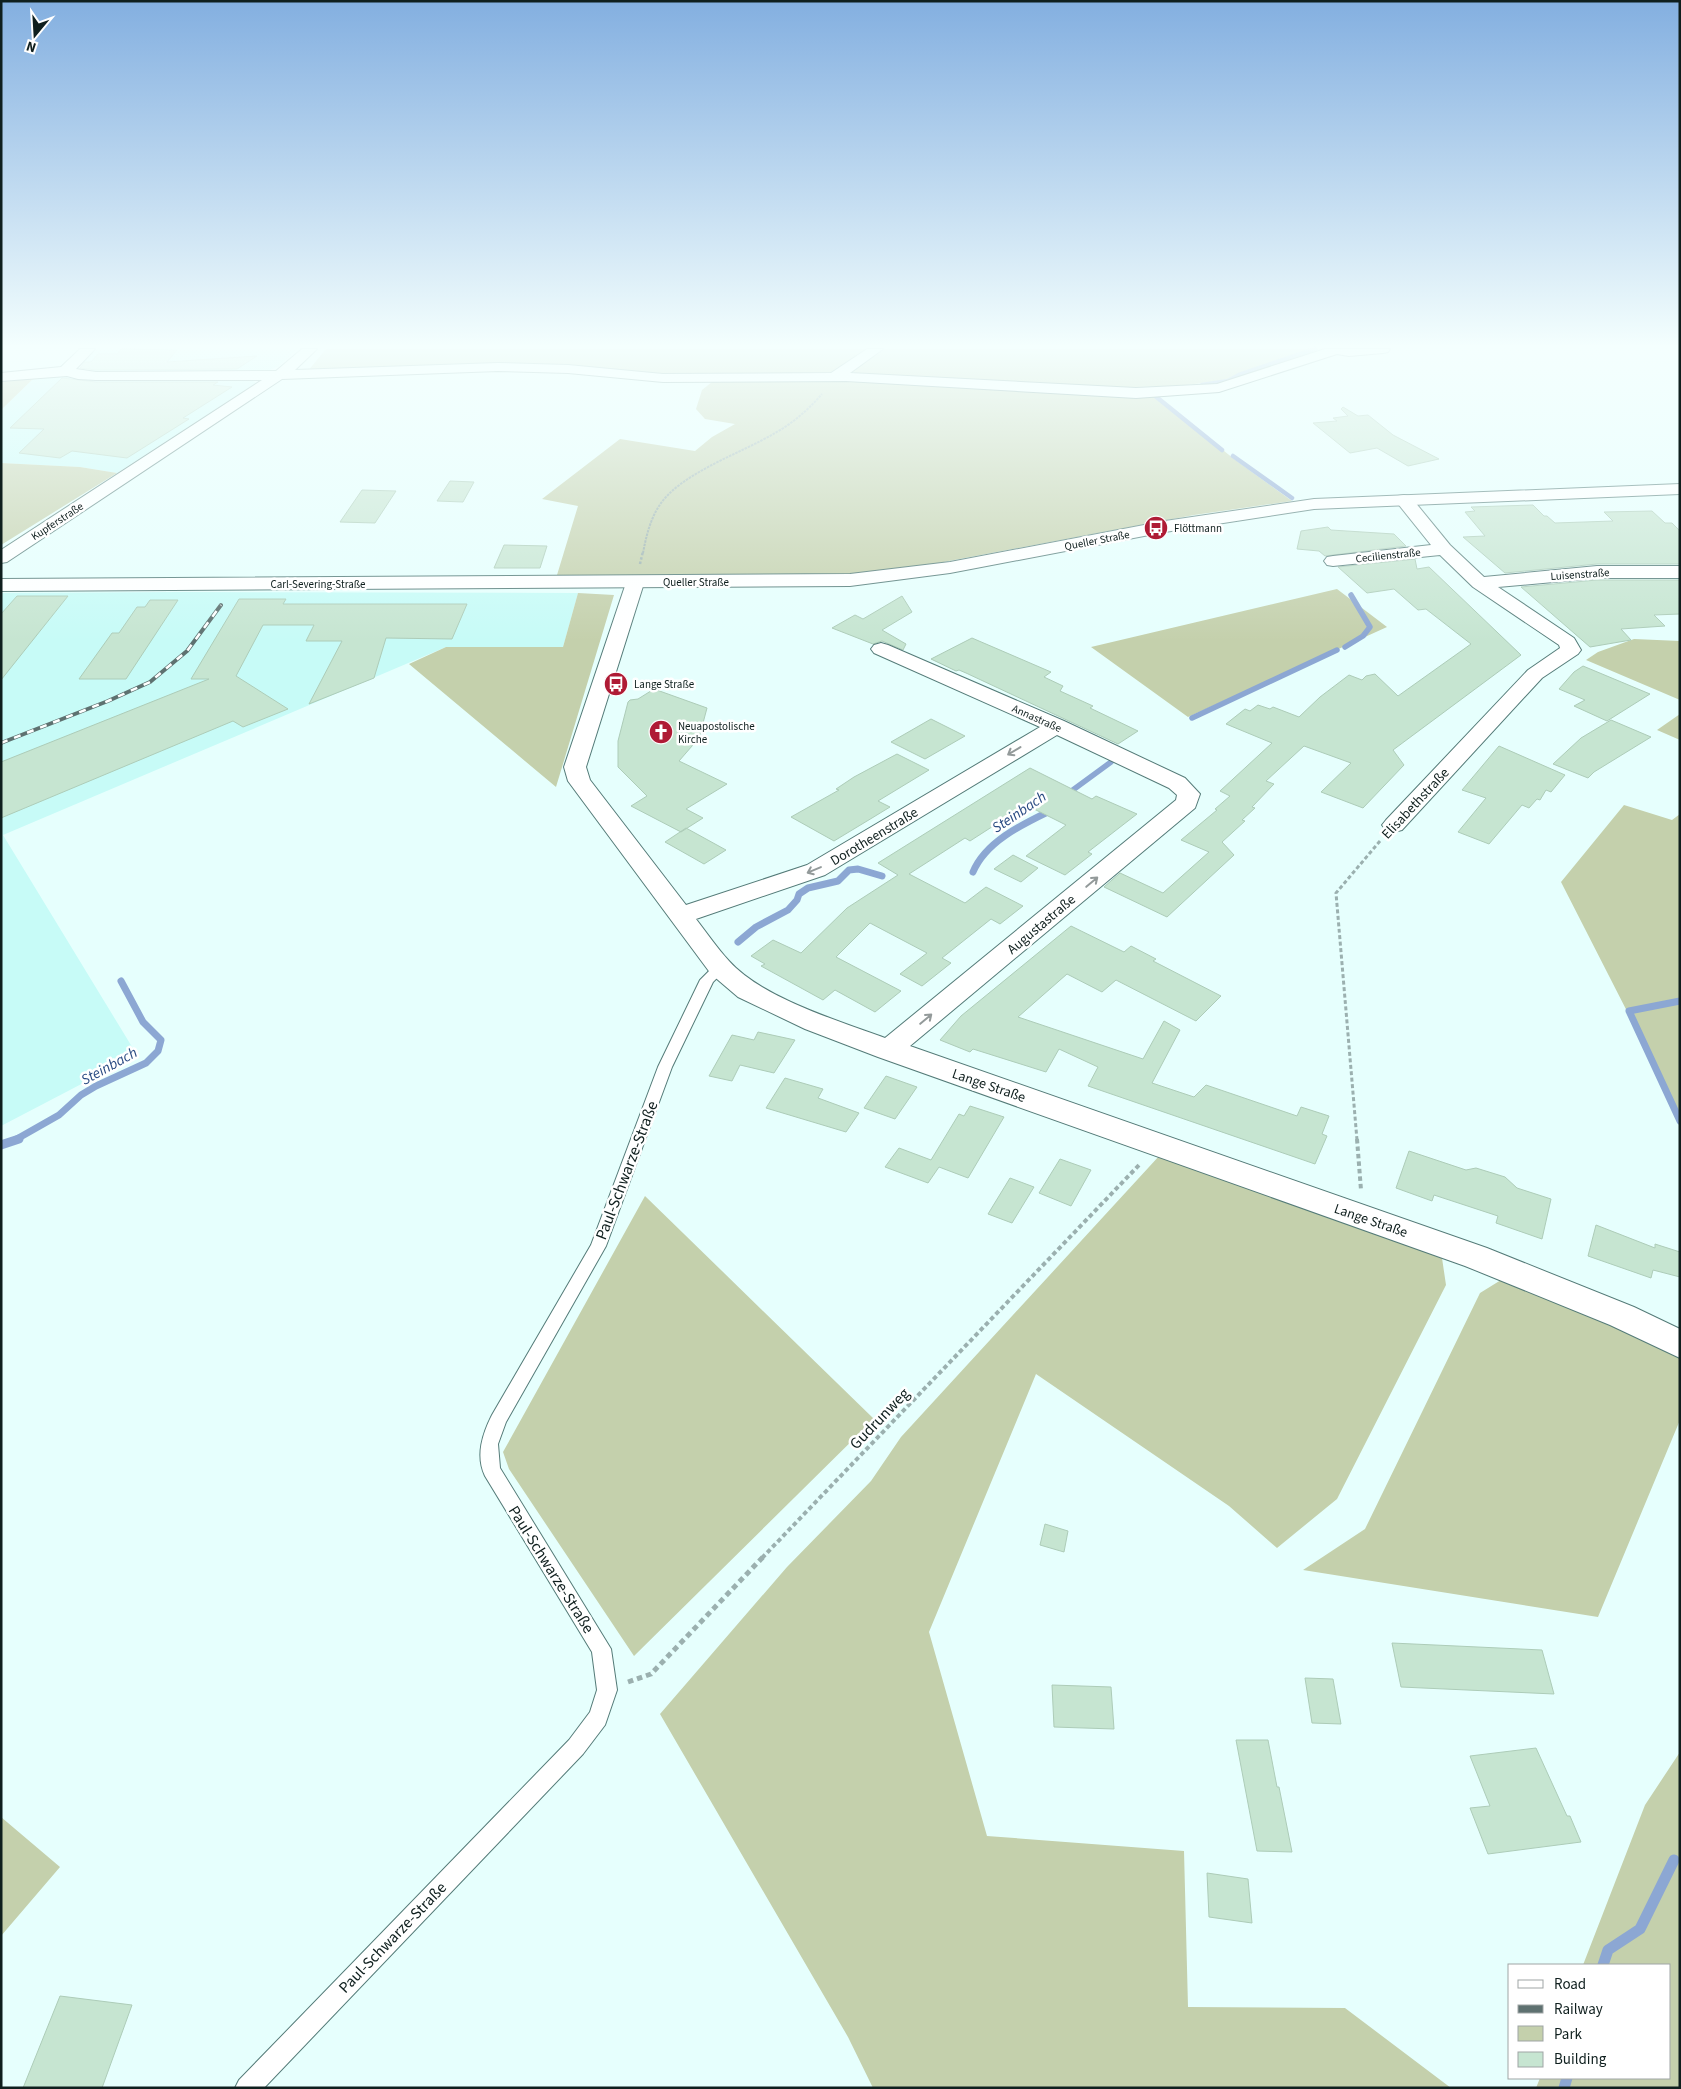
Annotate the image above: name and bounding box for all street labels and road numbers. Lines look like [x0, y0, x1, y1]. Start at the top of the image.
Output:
street label: Kupferstraße [28, 499, 87, 544]
street label: Queller Straße [1063, 527, 1131, 554]
street label: Cecilienstraße [1355, 545, 1422, 566]
street label: Luisenstraße [1550, 565, 1611, 584]
street label: Queller Straße [663, 575, 730, 590]
street label: Carl-Severing-Straße [270, 577, 366, 592]
street label: Annastraße [1010, 701, 1064, 736]
street label: Elisabethstraße [1377, 764, 1454, 844]
street label: Dorotheenstraße [827, 803, 922, 871]
street label: Augustastraße [1003, 890, 1080, 959]
street label: Lange Straße [949, 1064, 1028, 1108]
street label: Paul-Schwarze-Straße [590, 1098, 664, 1243]
street label: Lange Straße [1331, 1199, 1410, 1243]
street label: Gudrunweg [845, 1383, 915, 1454]
street label: Paul-Schwarze-Straße [503, 1501, 599, 1638]
street label: Paul-Schwarze-Straße [334, 1877, 452, 1998]

